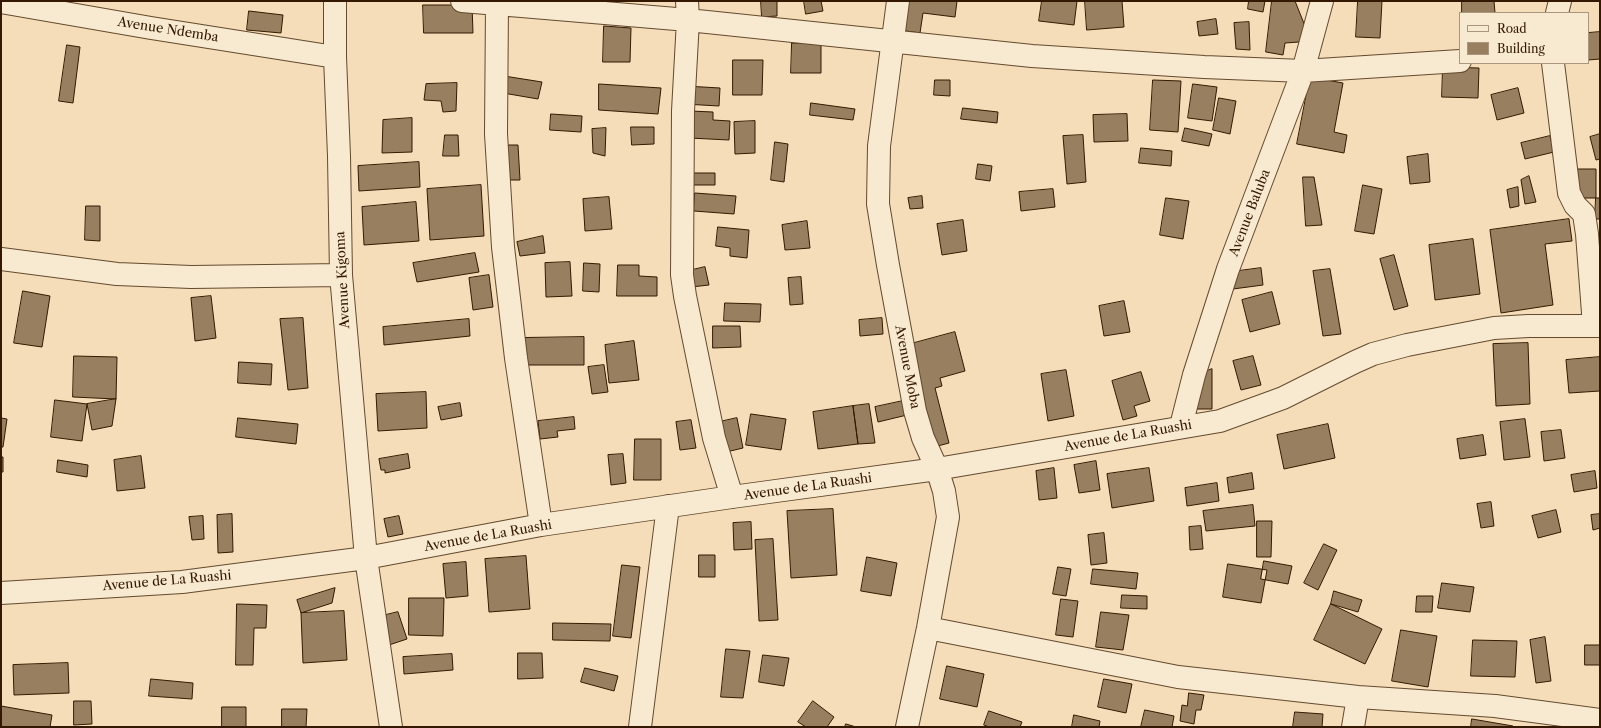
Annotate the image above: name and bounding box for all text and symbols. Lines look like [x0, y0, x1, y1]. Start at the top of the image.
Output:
legend [1459, 12, 1589, 64]
street label: Avenue Ndemba [116, 14, 220, 46]
text: Road [1497, 21, 1527, 36]
text: Building [1497, 41, 1545, 56]
street label: Avenue Baluba [1226, 167, 1274, 259]
street label: Avenue Kigoma [333, 231, 353, 329]
street label: Avenue Moba [891, 324, 923, 410]
street label: Avenue de La Ruashi [1063, 417, 1193, 455]
street label: Avenue de La Ruashi [743, 470, 873, 504]
street label: Avenue de La Ruashi [423, 517, 553, 555]
street label: Avenue de La Ruashi [102, 568, 232, 594]

